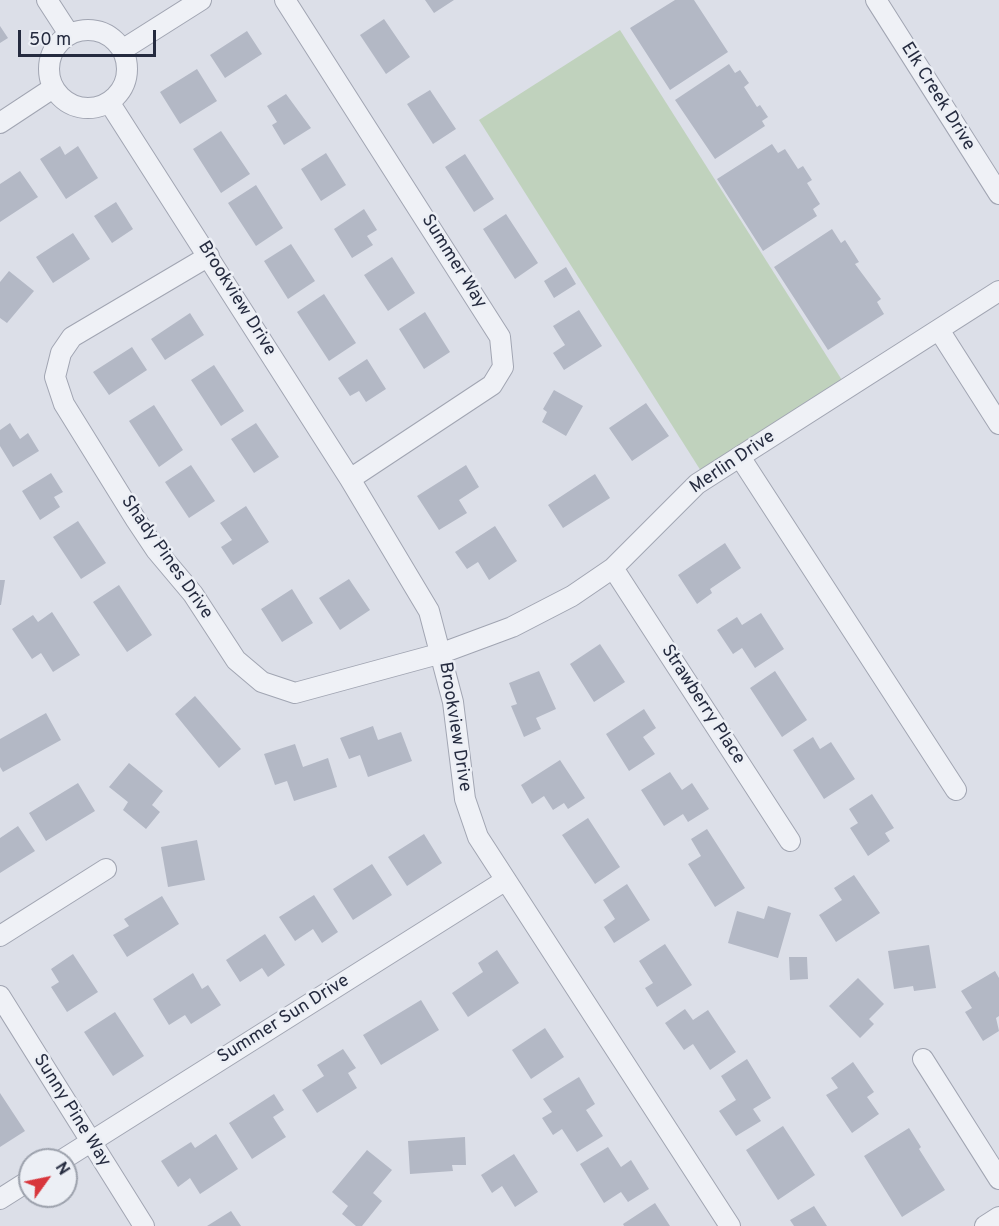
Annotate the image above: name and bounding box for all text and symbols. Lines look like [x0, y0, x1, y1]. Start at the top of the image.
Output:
scale bar [21, 18, 159, 56]
text: 50 m [29, 29, 71, 52]
street label: Elk Creek Drive [895, 39, 979, 155]
street label: Summer Way [416, 211, 490, 313]
street label: Brookview Drive [192, 238, 280, 360]
street label: Merlin Drive [687, 427, 779, 499]
street label: Shady Pines Drive [115, 492, 217, 624]
street label: Strawberry Place [655, 641, 749, 769]
street label: Brookview Drive [433, 661, 475, 793]
street label: Summer Sun Drive [214, 971, 354, 1069]
street label: Sunny Pine Way [28, 1051, 114, 1171]
north arrow [18, 1148, 78, 1208]
text: N [50, 1159, 73, 1180]

